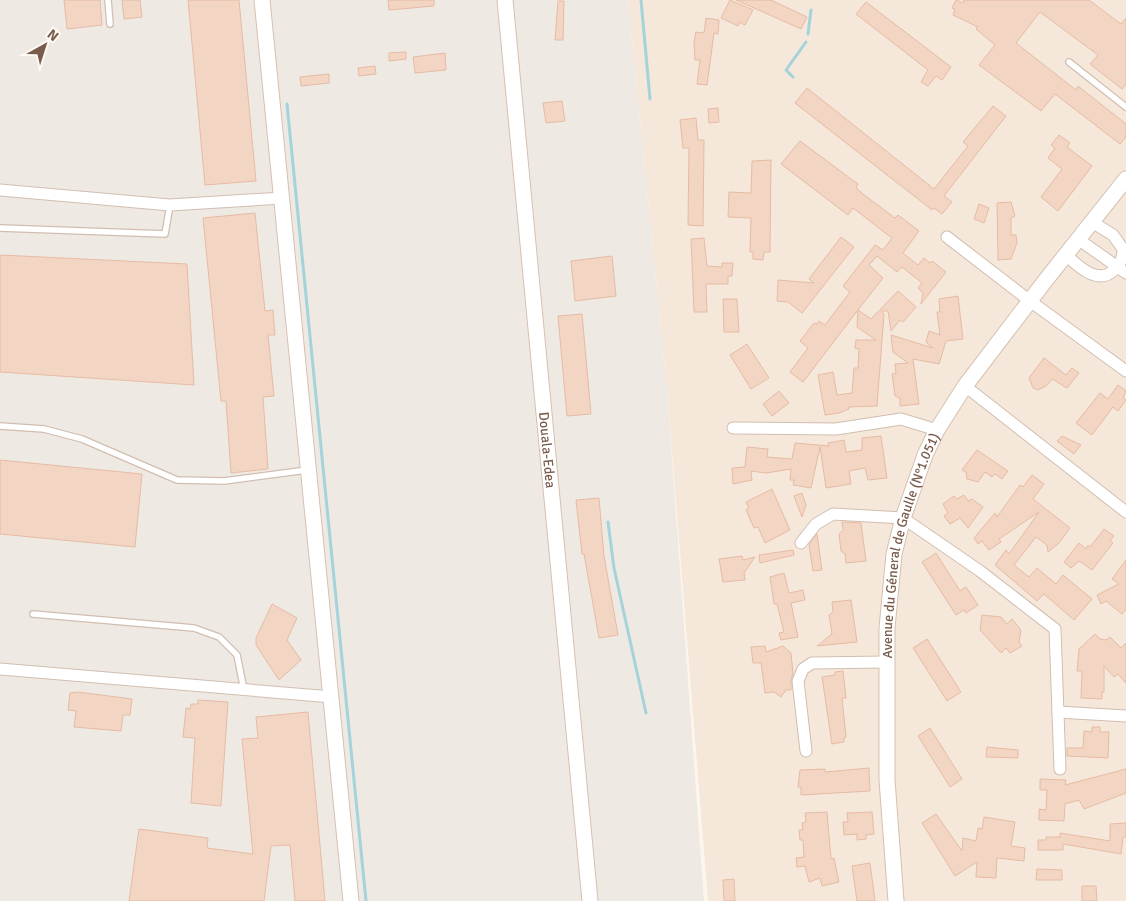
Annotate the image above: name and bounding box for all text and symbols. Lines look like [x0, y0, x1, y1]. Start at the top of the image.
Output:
north arrow [20, 20, 70, 70]
text: N [44, 26, 62, 45]
street label: Douala-Edea [535, 411, 560, 489]
street label: Avenue du Géneral de Gaulle (N°1.051) [878, 430, 943, 659]

